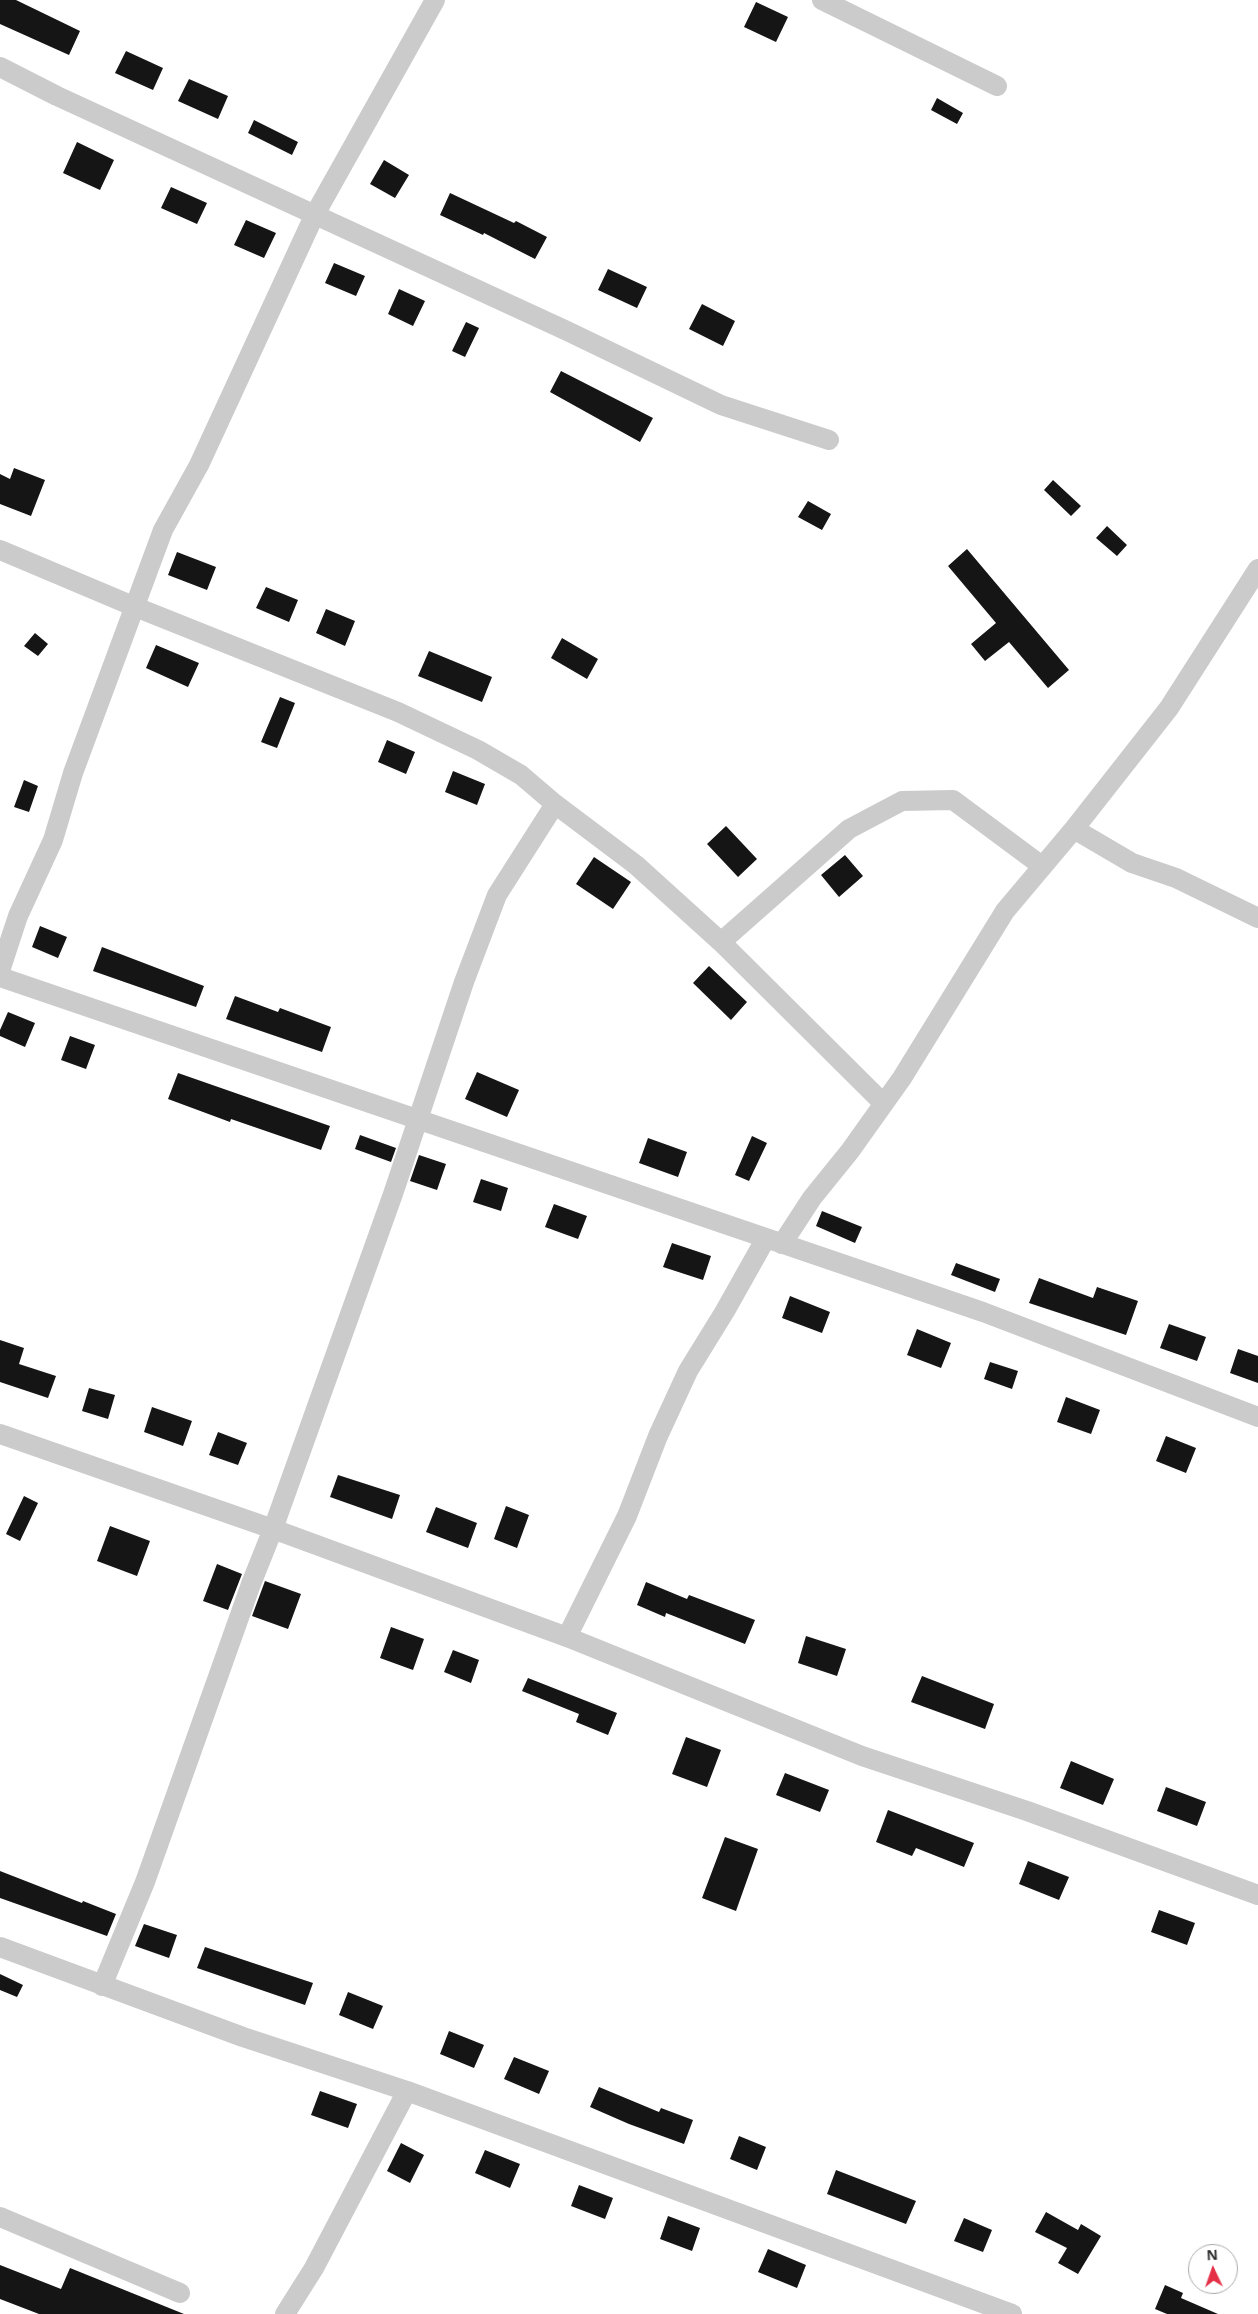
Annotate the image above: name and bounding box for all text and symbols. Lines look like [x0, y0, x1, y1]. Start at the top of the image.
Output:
north arrow [1188, 2244, 1238, 2294]
text: N [1206, 2245, 1218, 2264]

